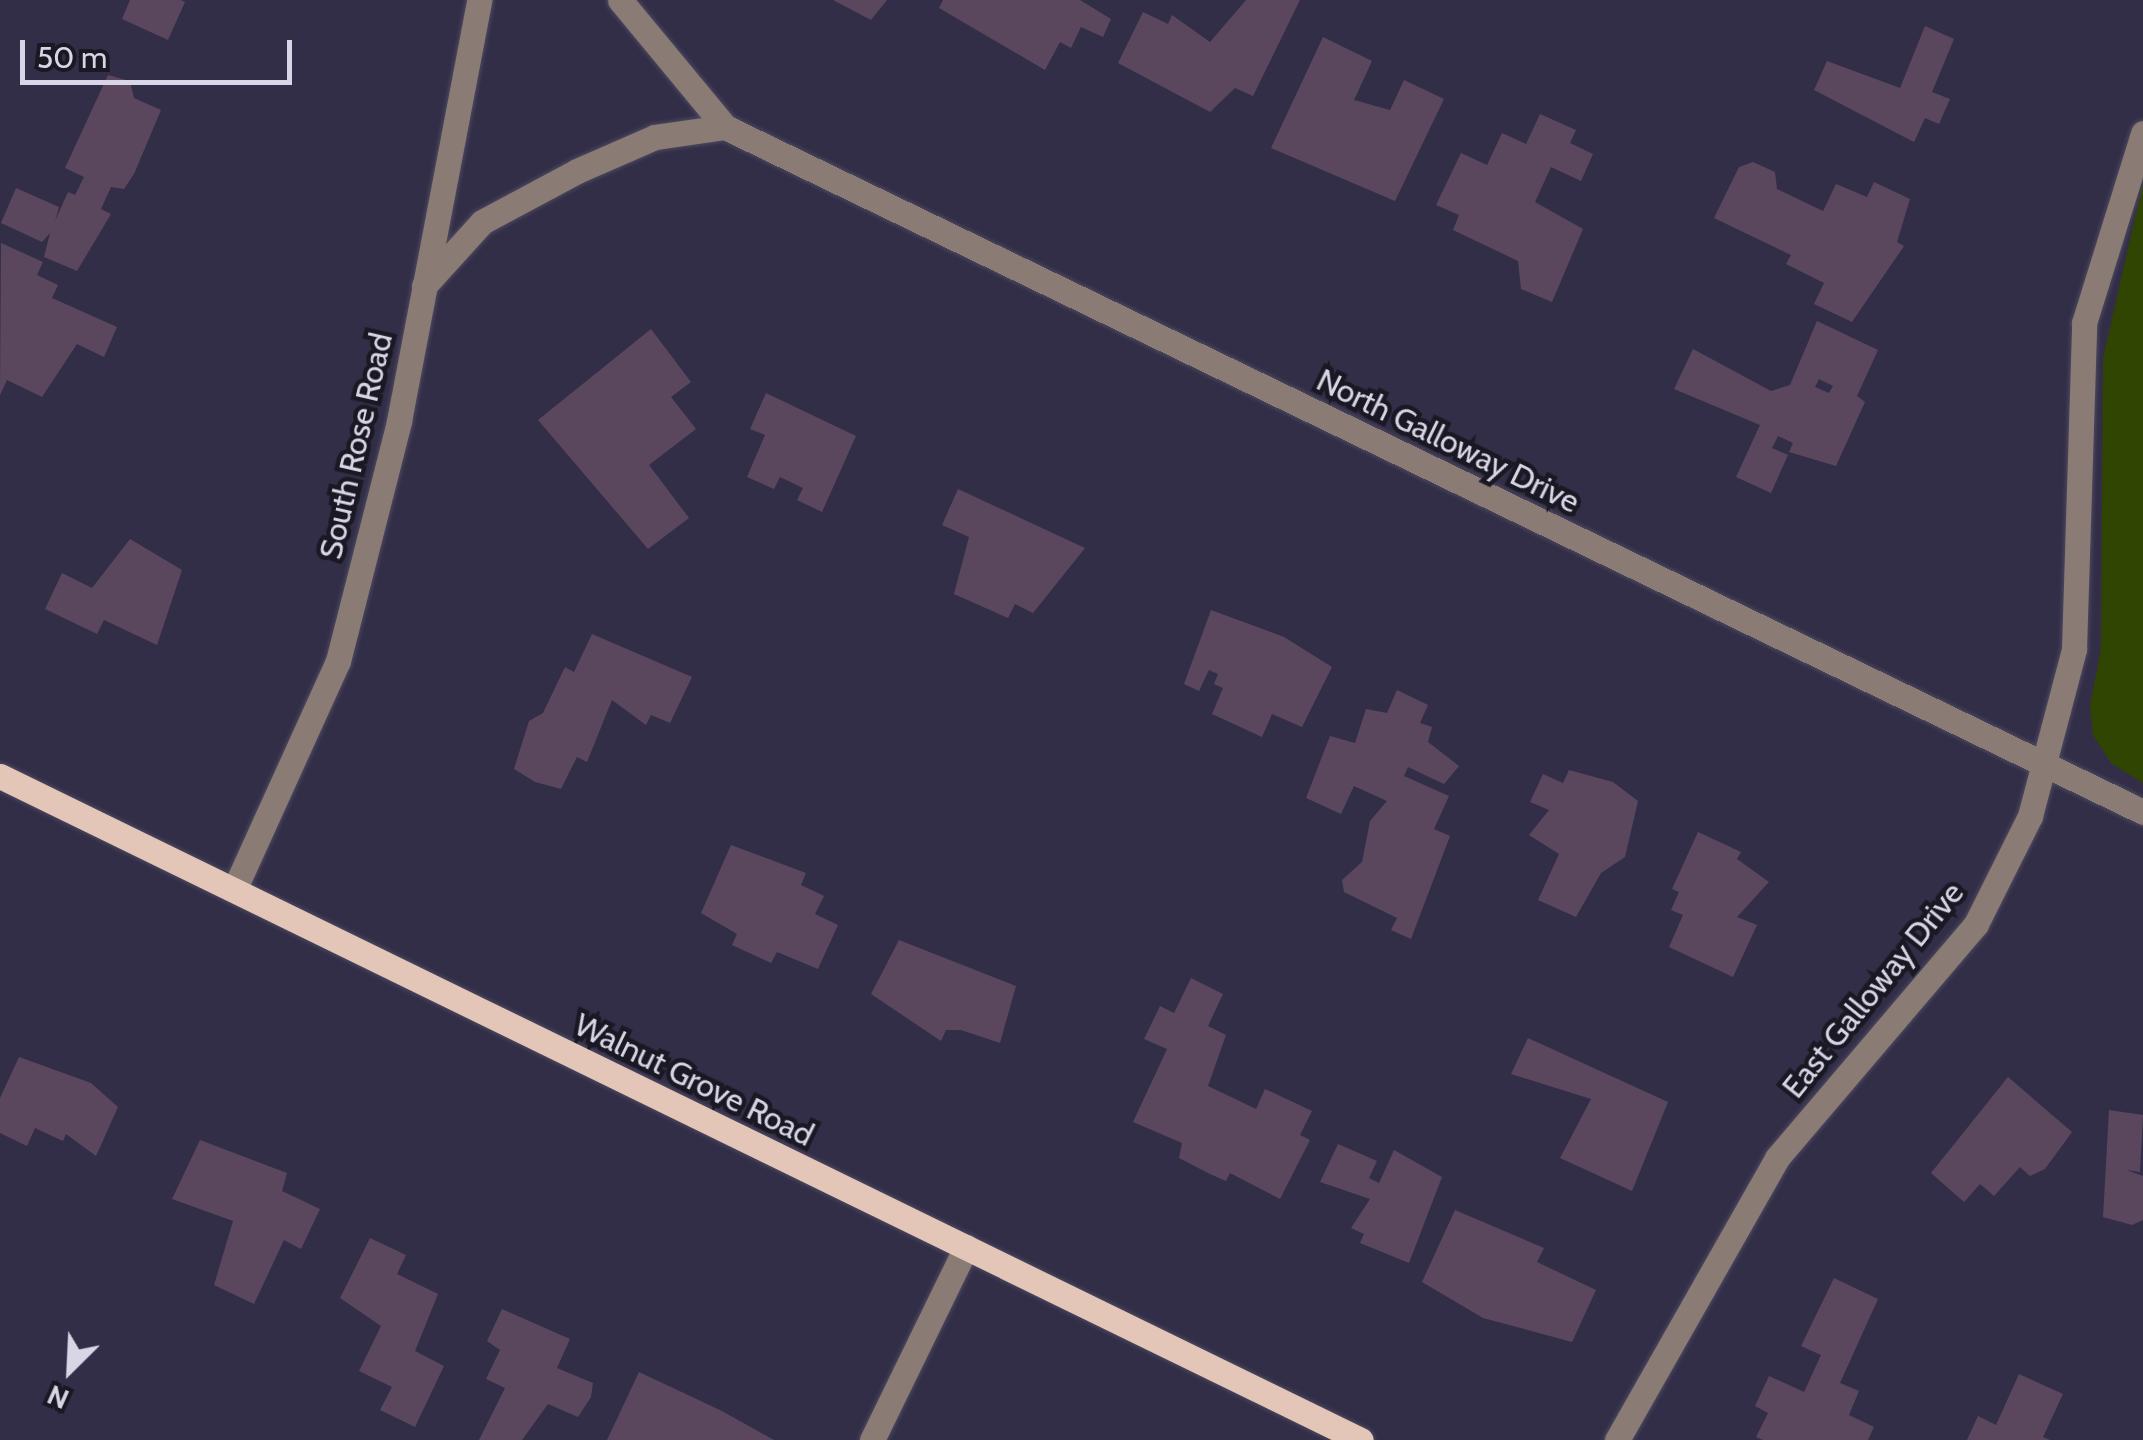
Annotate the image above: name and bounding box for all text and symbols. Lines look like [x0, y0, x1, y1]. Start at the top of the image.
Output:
scale bar [25, 20, 298, 82]
text: 50 m [37, 39, 107, 76]
street label: South Rose Road [311, 329, 401, 563]
street label: North Galloway Drive [1310, 361, 1586, 521]
street label: East Galloway Drive [1774, 874, 1972, 1106]
street label: Walnut Grove Road [568, 1005, 820, 1155]
north arrow [20, 1320, 120, 1420]
text: N [42, 1378, 74, 1417]

